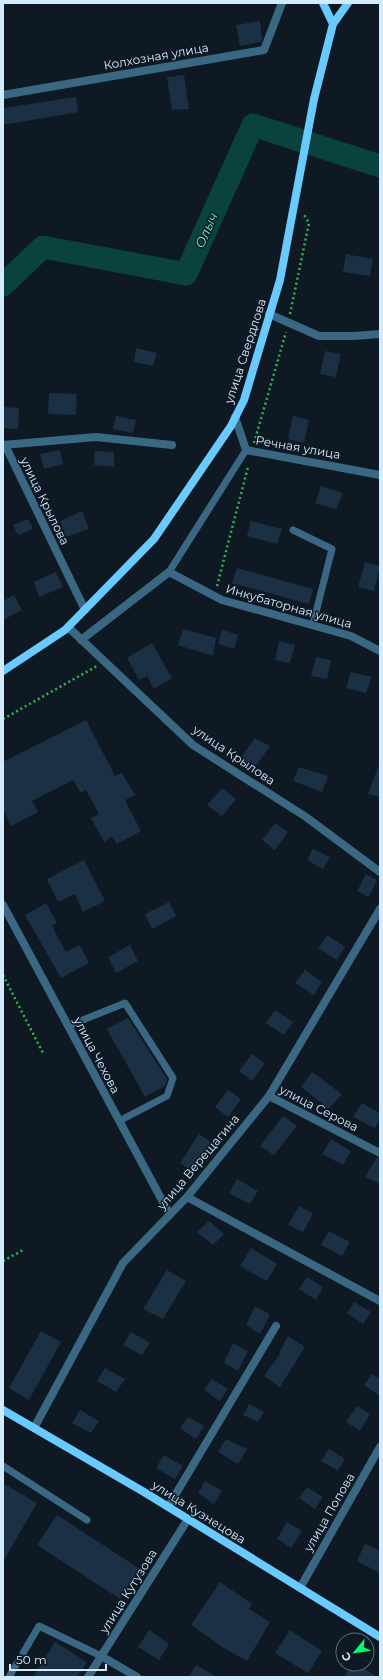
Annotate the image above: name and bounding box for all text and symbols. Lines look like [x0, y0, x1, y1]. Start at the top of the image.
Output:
street label: Колхозная улица [102, 39, 210, 73]
water label: Олыч [191, 210, 221, 250]
street label: улица Свердлова [221, 297, 269, 406]
street label: Речная улица [254, 432, 342, 462]
street label: улица Крылова [17, 454, 73, 547]
street label: Инкубаторная улица [224, 581, 354, 631]
street label: улица Крылова [189, 721, 278, 788]
street label: улица Чехова [70, 1013, 123, 1096]
street label: улица Серова [276, 1081, 361, 1134]
street label: улица Верещагина [153, 1111, 242, 1213]
street label: улица Попова [300, 1470, 358, 1555]
street label: улица Кузнецова [149, 1477, 249, 1547]
street label: улица Кутузова [96, 1546, 160, 1637]
north arrow [335, 1632, 375, 1672]
scale bar [10, 1646, 106, 1672]
text: С [338, 1650, 354, 1664]
text: 50 m [16, 1652, 47, 1667]

